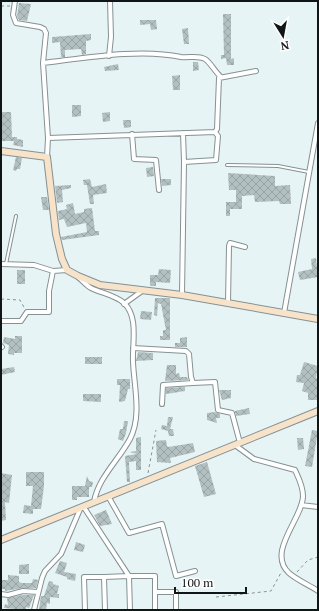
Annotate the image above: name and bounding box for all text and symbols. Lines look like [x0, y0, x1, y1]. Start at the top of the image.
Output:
north arrow [263, 16, 303, 56]
text: N [279, 38, 290, 54]
scale bar [175, 569, 246, 595]
text: 100 m [181, 575, 214, 590]

